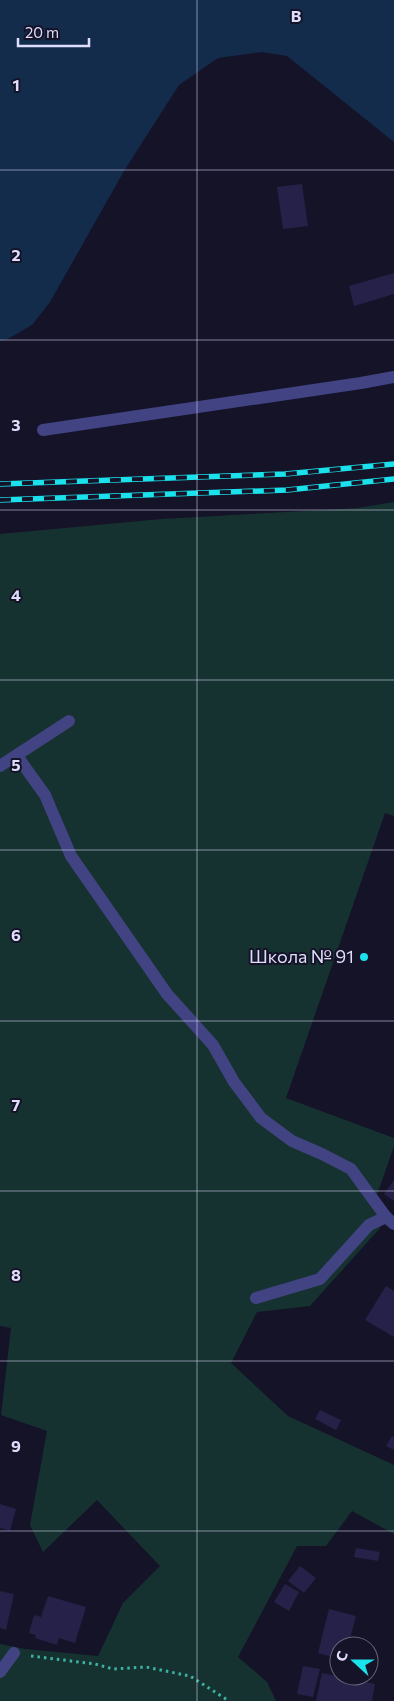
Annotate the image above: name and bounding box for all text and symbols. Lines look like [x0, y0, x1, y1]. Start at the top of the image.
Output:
text: B [291, 6, 302, 25]
scale bar [18, 15, 89, 47]
text: 20 m [25, 23, 59, 41]
text: 1 [12, 75, 20, 94]
text: 2 [11, 245, 21, 264]
text: 3 [11, 415, 21, 434]
text: 4 [11, 585, 21, 604]
text: 5 [11, 755, 21, 774]
text: 6 [11, 925, 21, 944]
place label: Школа № 91 [249, 945, 354, 967]
marker: Школа № 91 [358, 951, 370, 963]
text: 7 [12, 1095, 21, 1114]
text: 8 [11, 1265, 21, 1284]
text: 9 [11, 1436, 21, 1455]
north arrow [329, 1636, 379, 1686]
text: С [332, 1649, 351, 1664]

